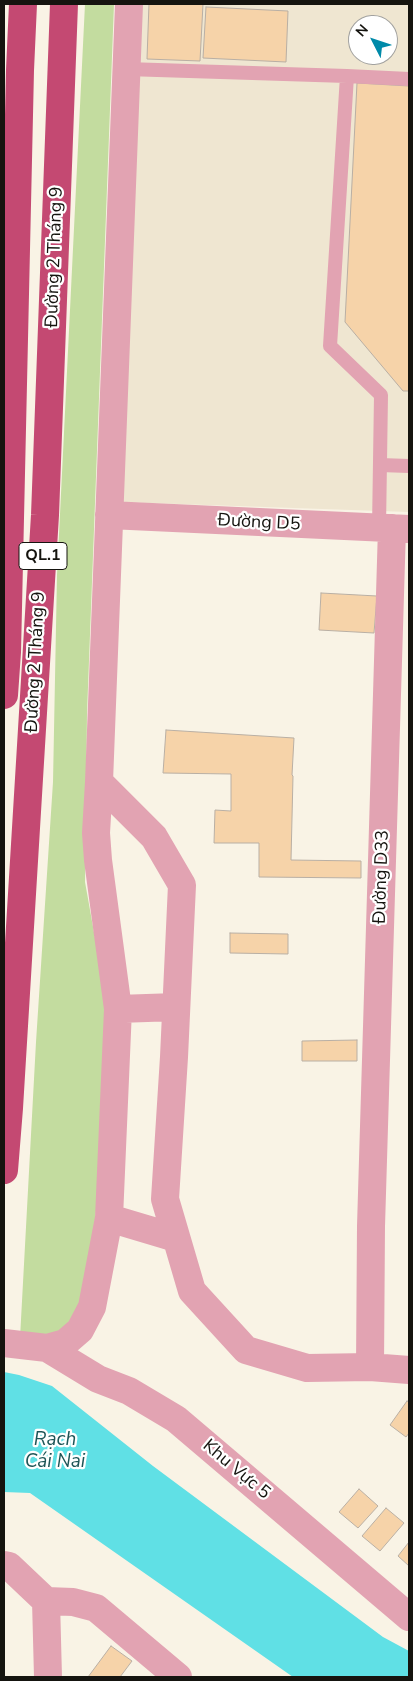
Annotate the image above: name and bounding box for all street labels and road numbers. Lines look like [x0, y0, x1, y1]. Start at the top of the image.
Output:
street label: Đường 2 Tháng 9 [42, 186, 68, 328]
street label: Đường D5 [217, 510, 301, 536]
road number: QL.1 [19, 542, 67, 570]
street label: Đường 2 Tháng 9 [22, 591, 50, 733]
street label: Đường D33 [370, 830, 394, 924]
street label: Khu Vực 5 [198, 1436, 274, 1504]

